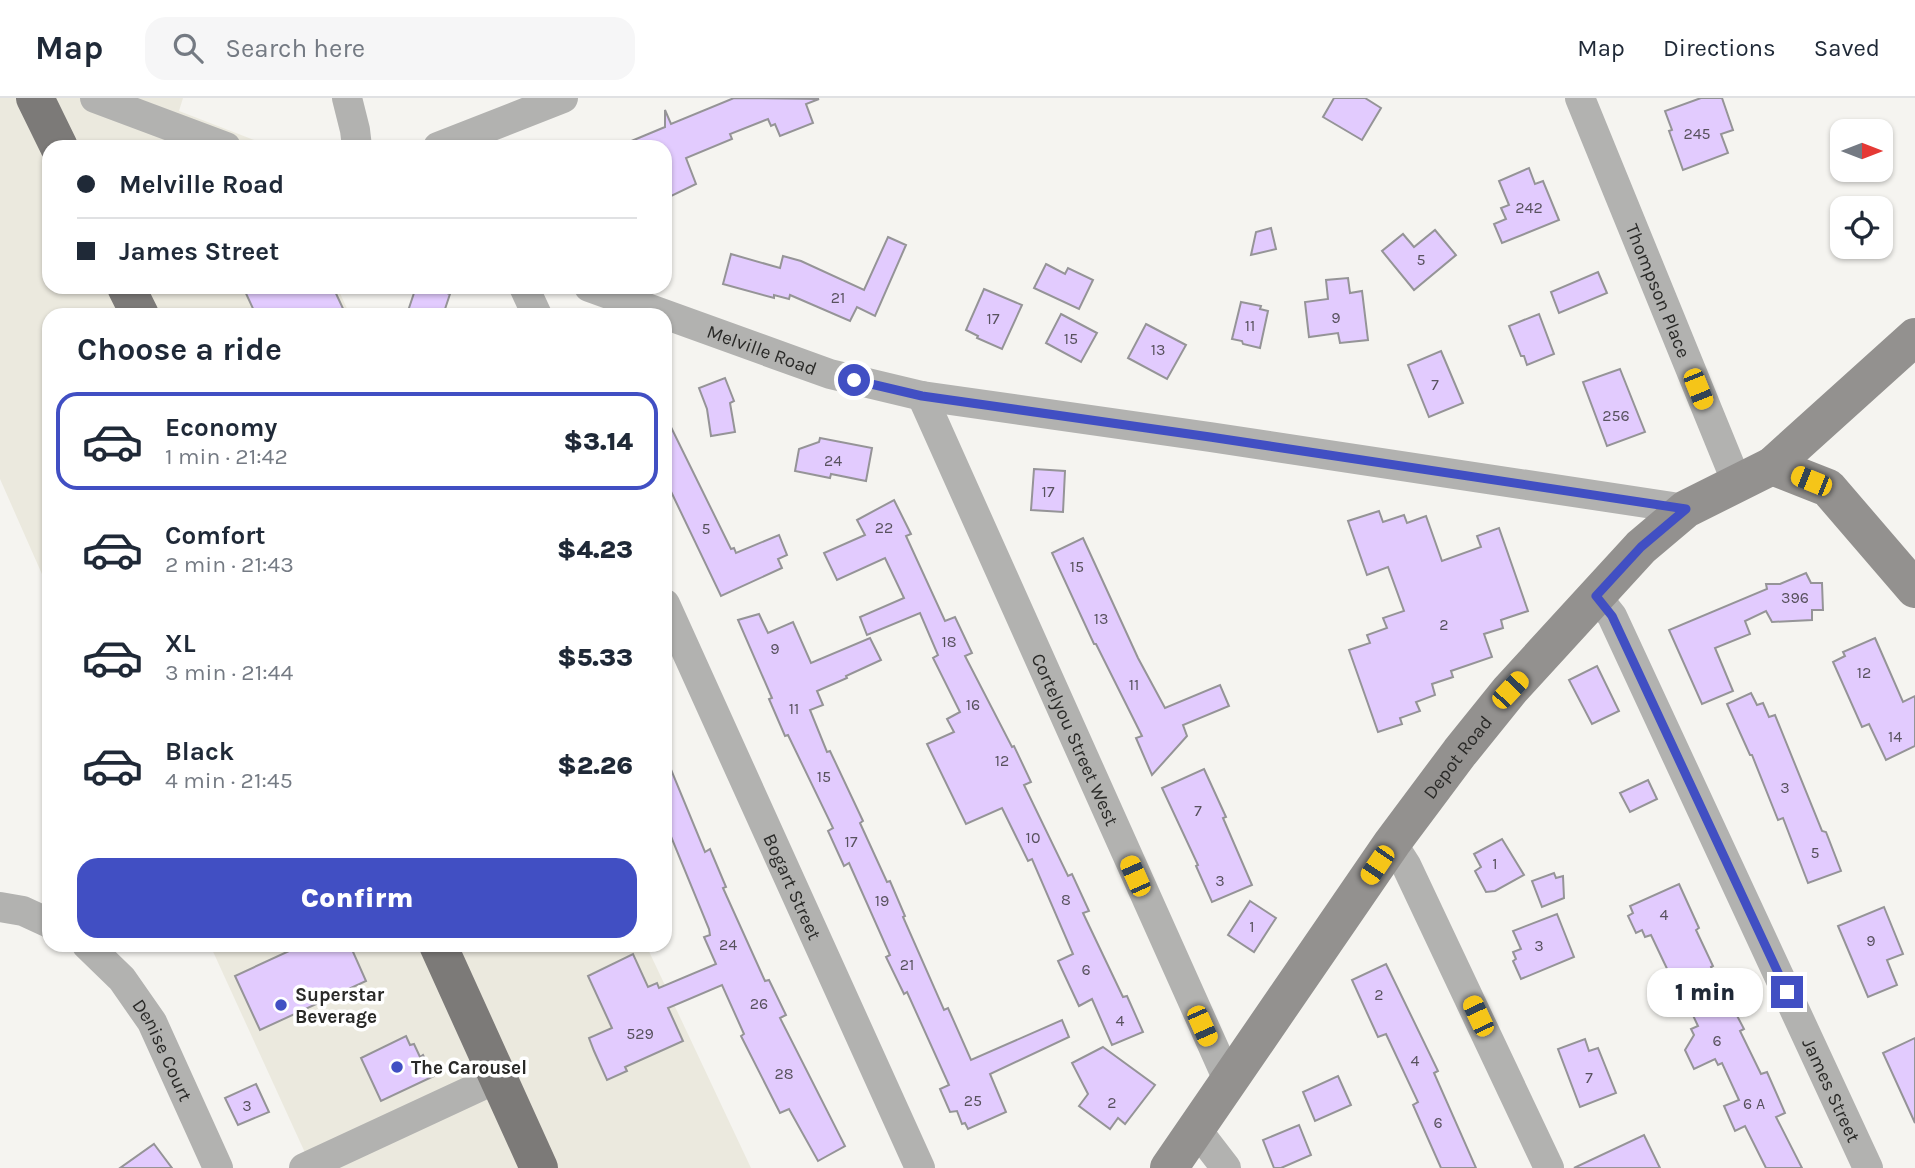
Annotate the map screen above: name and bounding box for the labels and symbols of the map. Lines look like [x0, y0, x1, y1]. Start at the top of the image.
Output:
north arrow [1830, 119, 1894, 182]
house number: 245 [1683, 124, 1711, 143]
house number: 242 [1515, 198, 1543, 217]
street label: Thompson Place [1621, 221, 1695, 361]
house number: 5 [1416, 250, 1426, 269]
house number: 21 [831, 288, 845, 307]
house number: 9 [1331, 308, 1341, 327]
house number: 17 [987, 309, 1000, 328]
house number: 11 [1245, 316, 1255, 335]
street label: Melville Road [704, 321, 820, 380]
house number: 15 [1064, 329, 1078, 348]
house number: 13 [1151, 340, 1165, 359]
route start [838, 364, 870, 396]
car [1681, 366, 1716, 412]
house number: 7 [1431, 375, 1439, 394]
house number: 256 [1602, 406, 1630, 425]
house number: 24 [824, 451, 842, 470]
car [1788, 463, 1835, 499]
house number: 17 [1042, 482, 1055, 501]
house number: 22 [875, 518, 893, 537]
house number: 5 [701, 519, 711, 538]
house number: 15 [1070, 557, 1084, 576]
house number: 396 [1781, 588, 1809, 607]
house number: 13 [1094, 609, 1108, 628]
house number: 2 [1439, 615, 1449, 634]
house number: 18 [941, 632, 957, 651]
house number: 9 [770, 639, 780, 658]
street label: Cortelyou Street West [1027, 650, 1123, 829]
house number: 12 [1857, 663, 1871, 682]
car [1488, 667, 1533, 713]
house number: 11 [1129, 675, 1139, 694]
house number: 16 [966, 695, 980, 714]
house number: 11 [789, 699, 799, 718]
street label: Depot Road [1419, 712, 1497, 804]
house number: 14 [1888, 727, 1902, 746]
house number: 12 [995, 751, 1009, 770]
house number: 15 [817, 767, 831, 786]
house number: 3 [1780, 778, 1790, 797]
house number: 7 [1194, 801, 1202, 820]
house number: 10 [1026, 828, 1040, 847]
street label: Bogart Street [758, 830, 825, 943]
house number: 17 [845, 832, 858, 851]
car [1357, 842, 1398, 888]
house number: 5 [1810, 843, 1820, 862]
car [1117, 853, 1154, 899]
house number: 1 [1492, 854, 1498, 873]
house number: 3 [1215, 871, 1225, 890]
house number: 8 [1061, 890, 1071, 909]
house number: 19 [875, 891, 889, 910]
house number: 4 [1660, 905, 1669, 924]
house number: 1 [1249, 917, 1255, 936]
house number: 9 [1866, 931, 1876, 950]
house number: 24 [719, 935, 737, 954]
house number: 3 [1534, 936, 1544, 955]
house number: 21 [900, 955, 914, 974]
house number: 6 [1081, 960, 1091, 979]
callout: 1 min [1647, 968, 1762, 1016]
route end [1771, 976, 1803, 1008]
place label: Superstar Beverage [295, 984, 385, 1028]
house number: 2 [1374, 985, 1384, 1004]
car [1460, 993, 1497, 1039]
house number: 26 [750, 994, 768, 1013]
street label: Denise Court [127, 995, 196, 1105]
marker: Superstar Beverage [273, 997, 289, 1013]
car [1184, 1003, 1221, 1049]
house number: 4 [1116, 1011, 1125, 1030]
house number: 529 [626, 1024, 654, 1043]
house number: 6 [1712, 1031, 1722, 1050]
street label: James Street [1797, 1035, 1865, 1146]
house number: 4 [1411, 1051, 1420, 1070]
place label: The Carousel [411, 1057, 527, 1079]
marker: The Carousel [389, 1059, 405, 1075]
house number: 28 [774, 1064, 794, 1083]
house number: 7 [1585, 1068, 1593, 1087]
house number: 25 [964, 1091, 982, 1110]
house number: 2 [1107, 1093, 1117, 1112]
house number: 6 A [1743, 1094, 1765, 1113]
house number: 3 [242, 1096, 252, 1115]
house number: 6 [1433, 1113, 1443, 1132]

